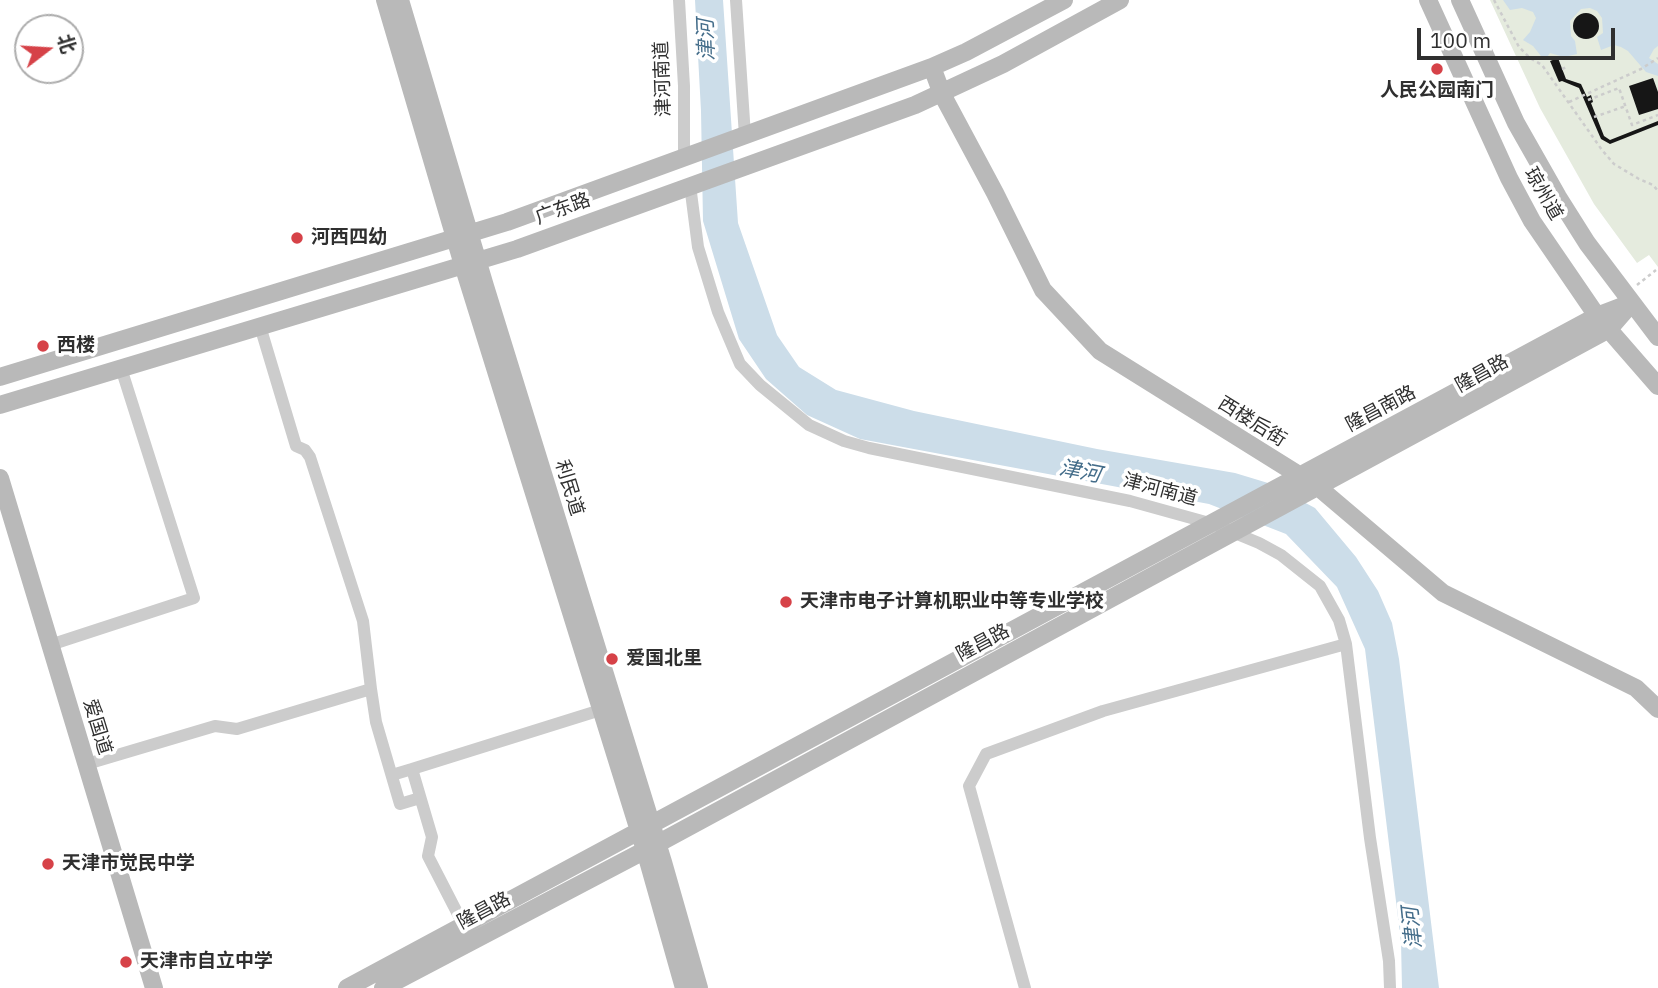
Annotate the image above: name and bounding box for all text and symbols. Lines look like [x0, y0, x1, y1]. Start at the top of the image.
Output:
north arrow [14, 14, 84, 84]
scale bar [1420, 14, 1618, 58]
water label: 津河 [694, 19, 720, 61]
text: 100 m [1430, 26, 1491, 54]
text: 北 [53, 31, 81, 56]
street label: 津河南道 [650, 41, 676, 117]
marker: 人民公园南门 [1429, 61, 1445, 77]
place label: 人民公园南门 [1380, 80, 1494, 102]
street label: 琼州道 [1519, 164, 1567, 224]
street label: 广东路 [532, 189, 594, 229]
place label: 河西四幼 [311, 227, 387, 249]
marker: 河西四幼 [289, 230, 305, 246]
place label: 西楼 [57, 335, 95, 357]
marker: 西楼 [35, 338, 51, 354]
street label: 隆昌路 [1452, 350, 1512, 398]
street label: 隆昌南路 [1342, 381, 1420, 437]
street label: 西楼后街 [1214, 392, 1290, 452]
water label: 津河 [1057, 456, 1103, 488]
street label: 利民道 [550, 457, 588, 519]
street label: 津河南道 [1120, 469, 1200, 511]
place label: 天津市电子计算机职业中等专业学校 [800, 591, 1104, 613]
marker: 天津市电子计算机职业中等专业学校 [778, 594, 794, 610]
street label: 隆昌路 [952, 620, 1014, 666]
place label: 爱国北里 [626, 648, 702, 670]
marker: 爱国北里 [604, 651, 620, 667]
street label: 爱国道 [78, 696, 116, 758]
place label: 天津市觉民中学 [62, 853, 195, 875]
marker: 天津市觉民中学 [40, 856, 56, 872]
street label: 隆昌路 [453, 888, 515, 934]
water label: 津河 [1398, 906, 1428, 950]
place label: 天津市自立中学 [140, 951, 273, 973]
marker: 天津市自立中学 [118, 954, 134, 970]

